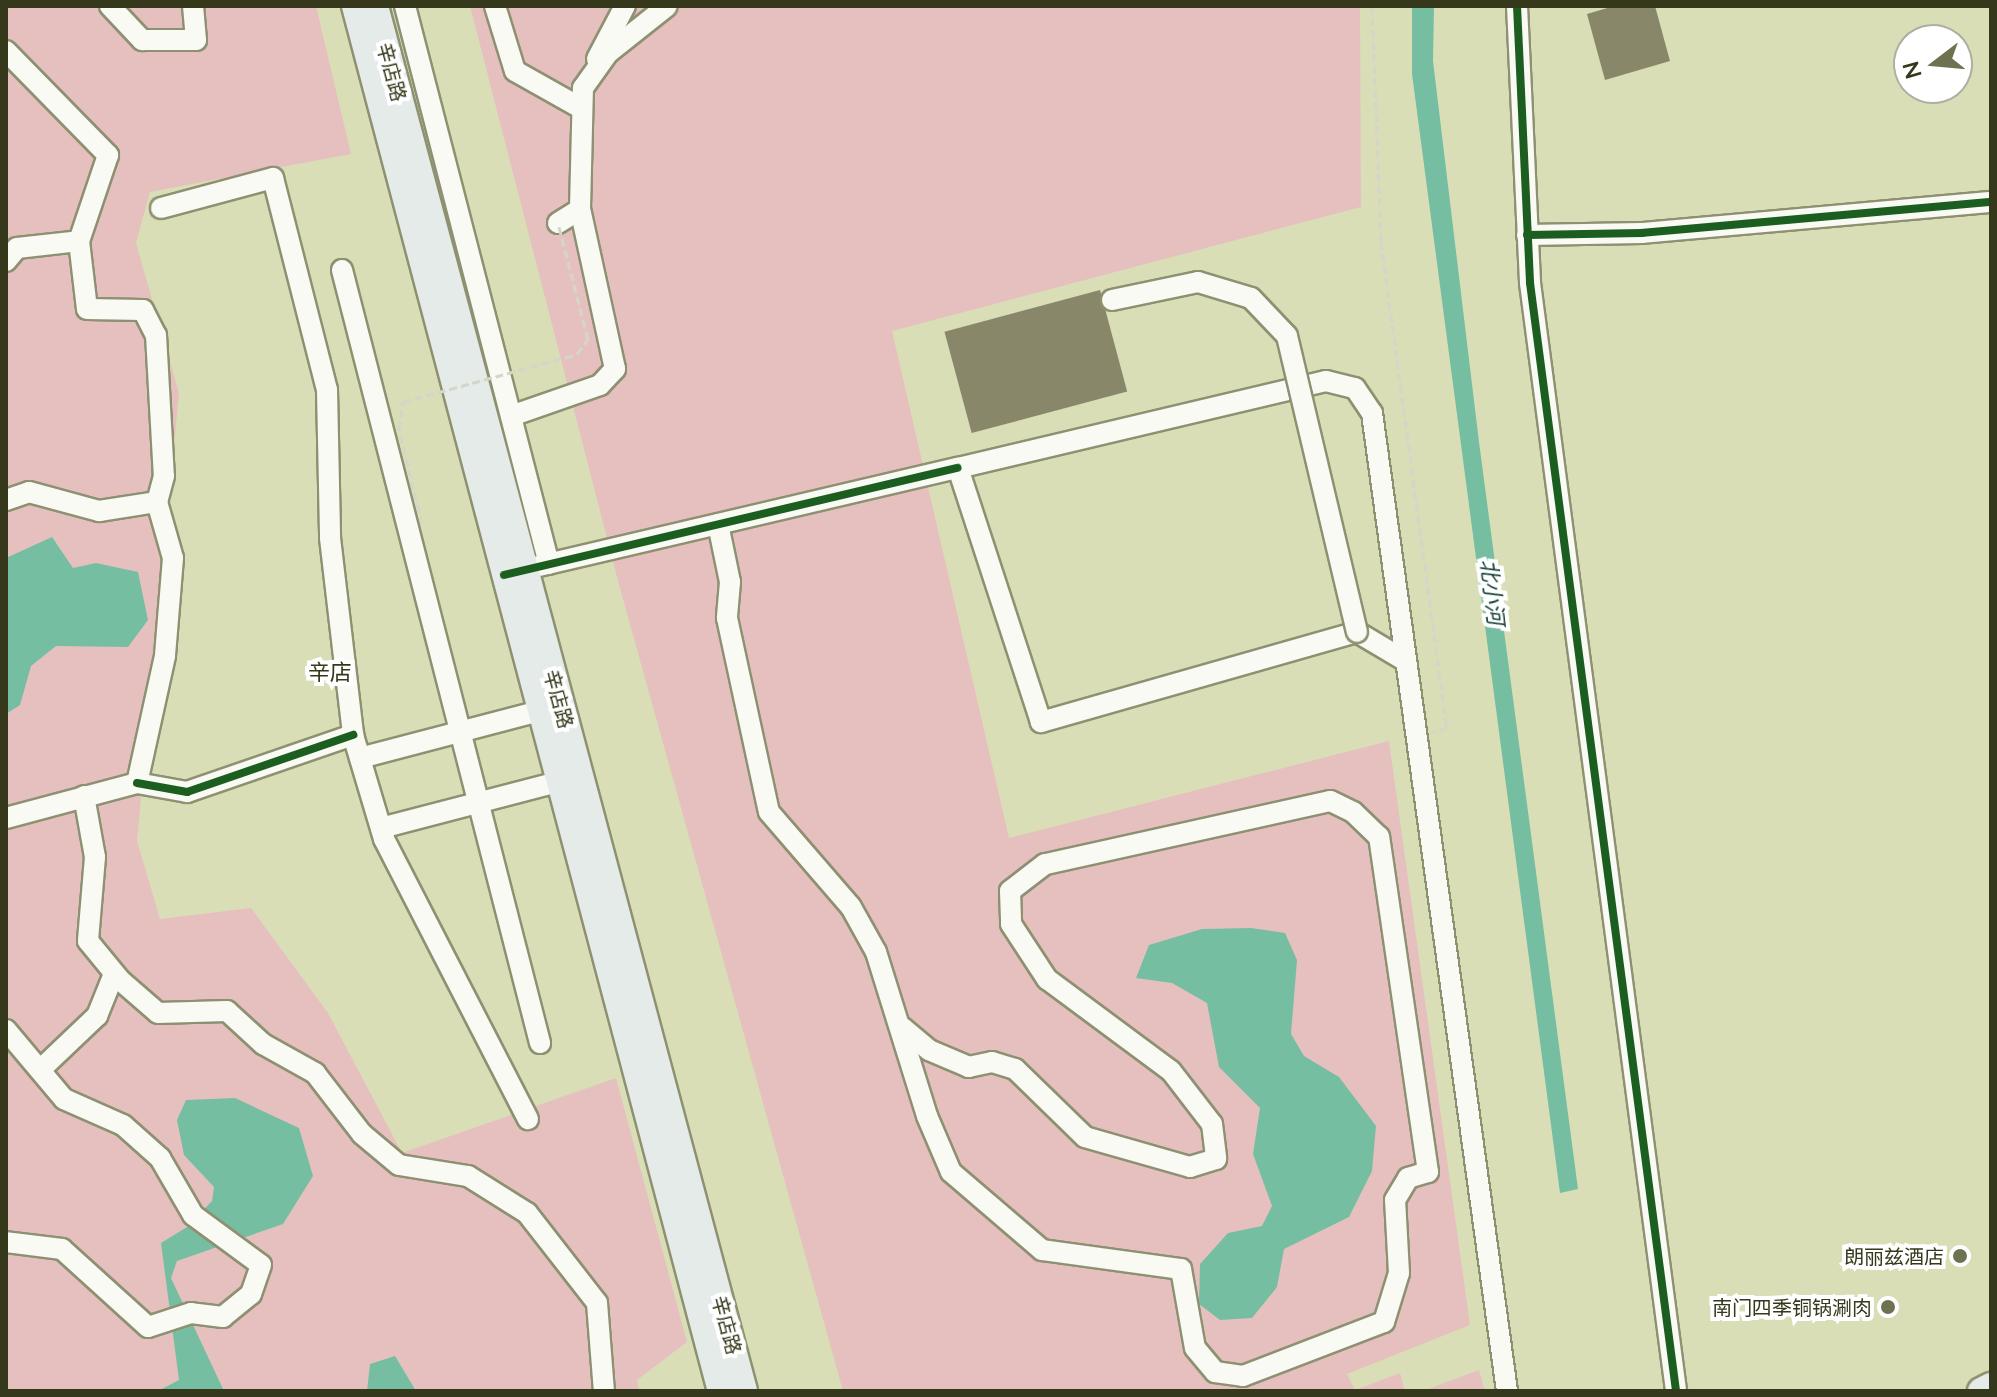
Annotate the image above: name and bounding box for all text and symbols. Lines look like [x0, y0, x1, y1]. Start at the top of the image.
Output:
north arrow [1893, 24, 1973, 104]
street label: 辛店路 [373, 40, 411, 104]
text: N [1896, 58, 1927, 82]
water label: 北小河 [1476, 558, 1510, 626]
district label: 辛店 [308, 659, 352, 685]
street label: 辛店路 [540, 667, 578, 731]
place label: 朗丽兹酒店 [1844, 1244, 1944, 1268]
marker: 朗丽兹酒店 [1951, 1247, 1969, 1265]
street label: 辛店路 [708, 1293, 746, 1357]
place label: 南门四季铜锅涮肉 [1712, 1295, 1872, 1319]
marker: 南门四季铜锅涮肉 [1879, 1298, 1897, 1316]

